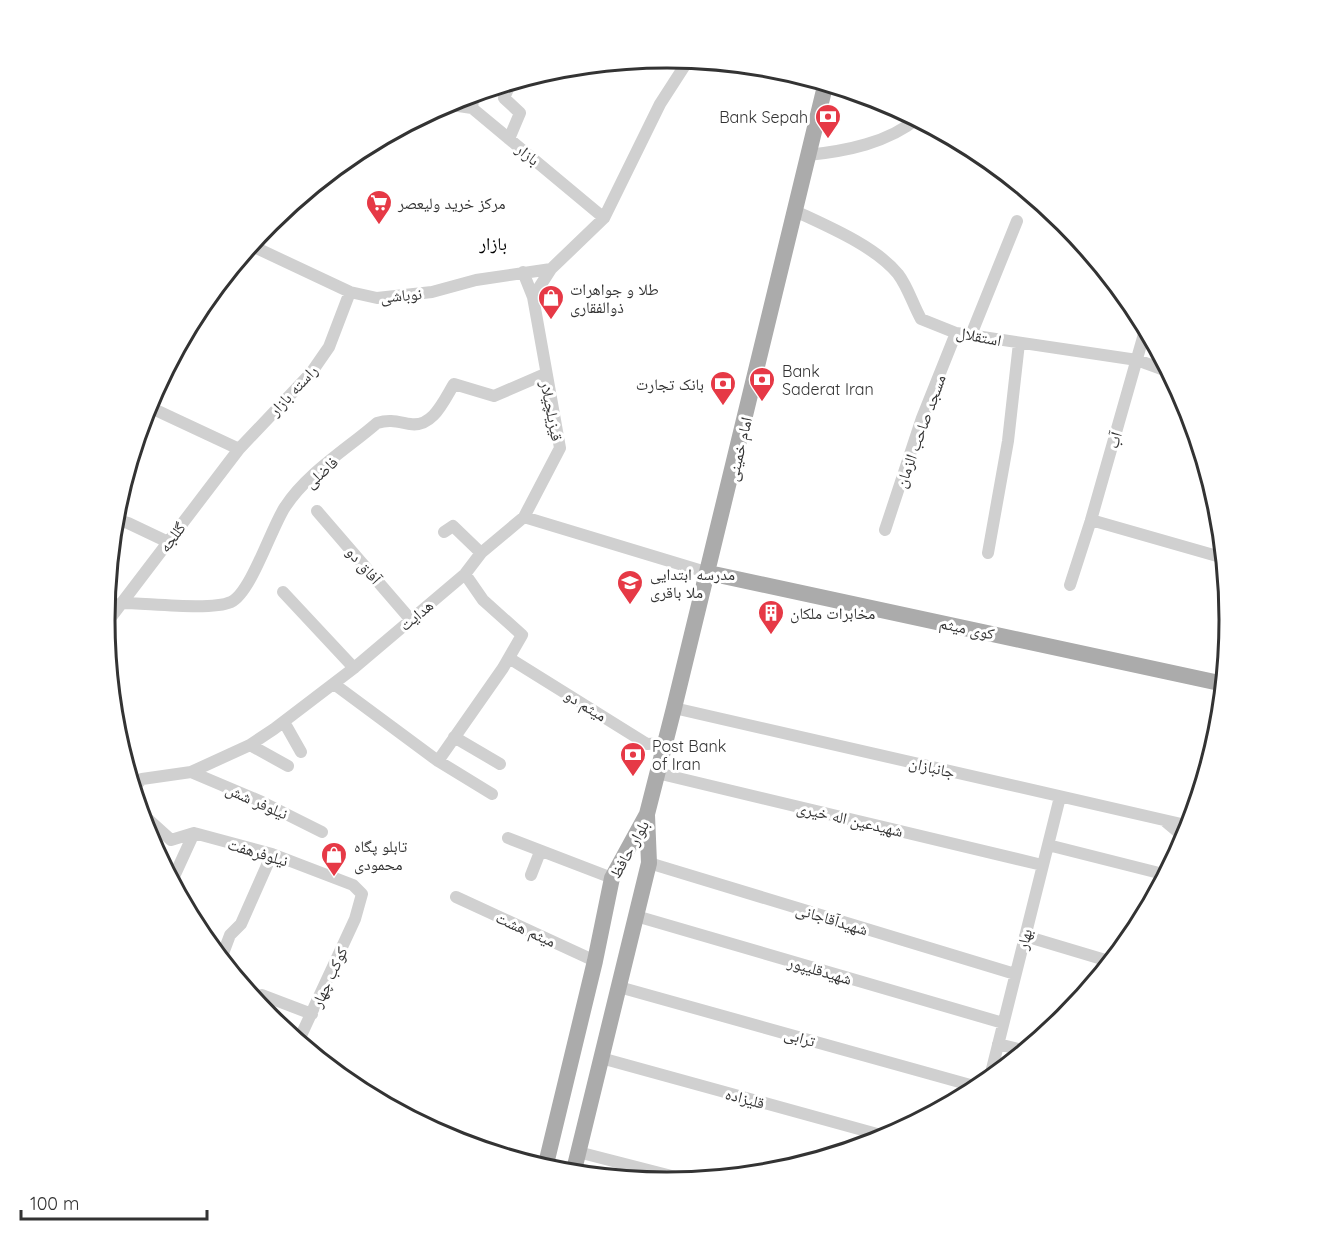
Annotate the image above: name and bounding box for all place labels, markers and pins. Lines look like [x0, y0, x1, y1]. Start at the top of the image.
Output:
bank icon: Bank Sepah [813, 102, 843, 140]
place label: Bank Sepah [719, 107, 808, 127]
supermarket icon: مرکز خرید ولیعصر [364, 188, 394, 226]
place label: مرکز خرید ولیعصر [397, 193, 506, 213]
place label: طلا و جواهرات ذوالفقاری [570, 279, 659, 318]
shop icon: طلا و جواهرات ذوالفقاری [536, 283, 566, 321]
place label: Bank Saderat Iran [782, 361, 874, 399]
bank icon: Bank Saderat Iran [747, 365, 777, 403]
bank icon: بانک تجارت [708, 369, 738, 407]
place label: بانک تجارت [636, 374, 704, 394]
place label: مدرسه ابتدایی ملا باقری [650, 564, 735, 603]
school or university icon: مدرسه ابتدایی ملا باقری [615, 568, 645, 606]
building icon: مخابرات ملکان [756, 598, 786, 636]
place label: مخابرات ملکان [790, 603, 875, 624]
place label: Post Bank of Iran [652, 736, 726, 774]
bank icon: Post Bank of Iran [618, 740, 648, 778]
place label: تابلو پگاه محمودی [354, 836, 407, 875]
shop icon: تابلو پگاه محمودی [319, 840, 349, 878]

